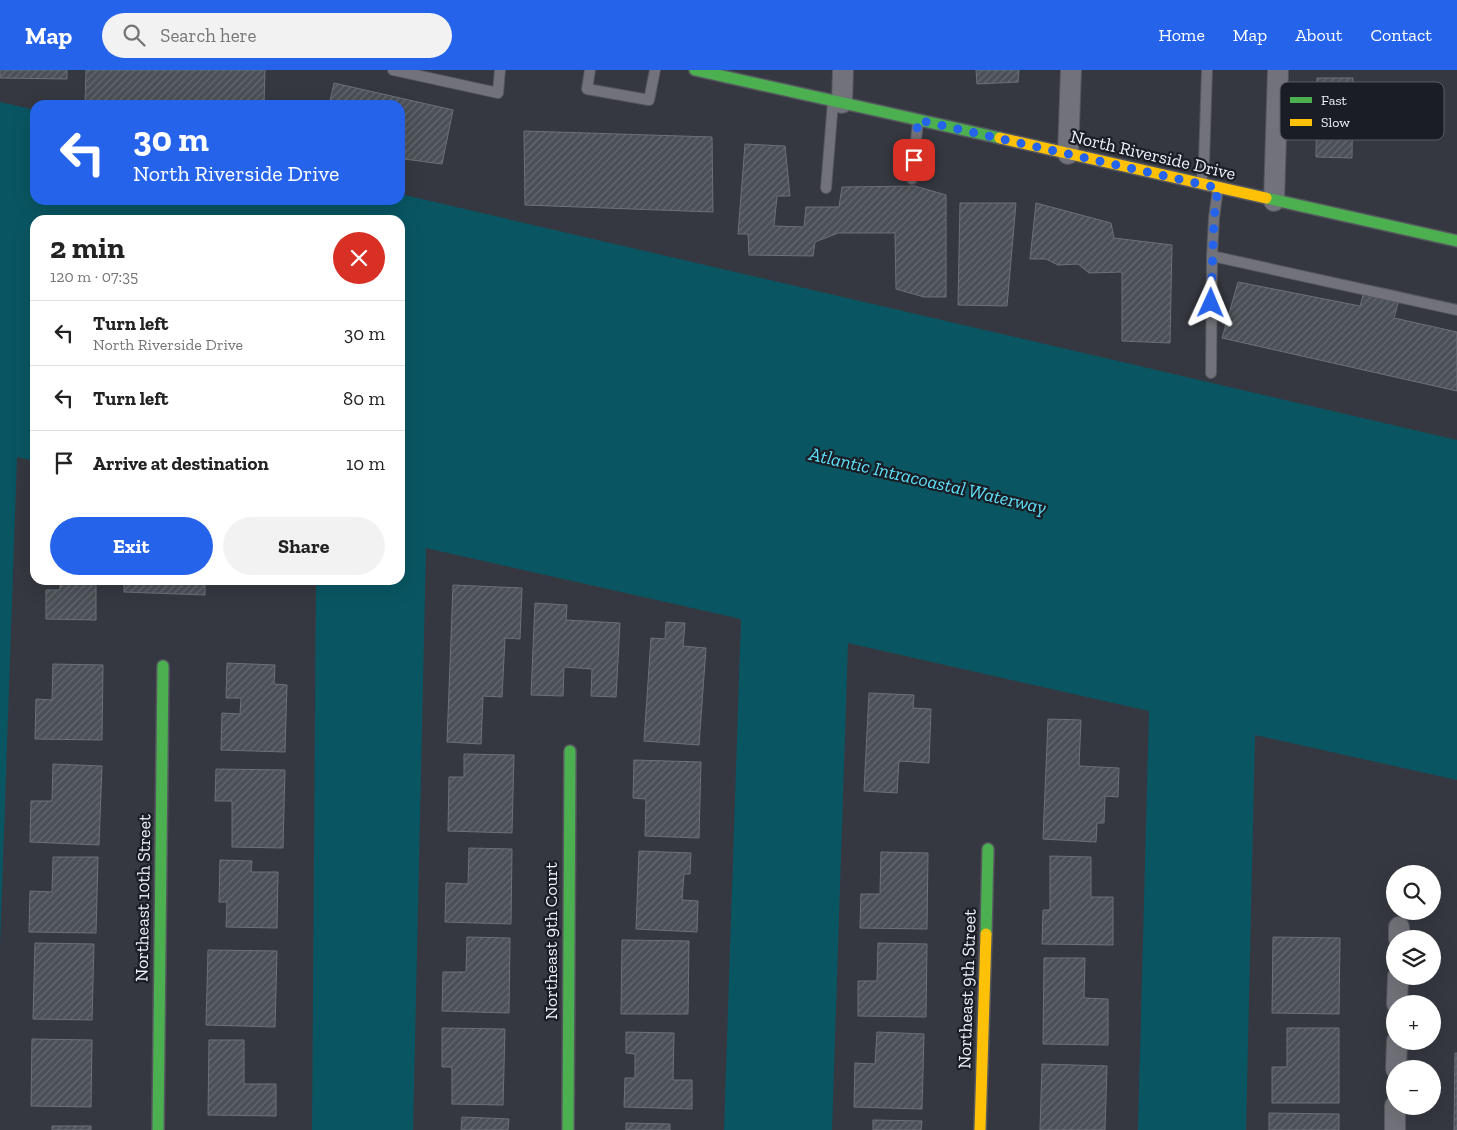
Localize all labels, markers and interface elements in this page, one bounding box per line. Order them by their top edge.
search box [102,13,452,58]
text: Map [25,21,72,50]
icon: search [120,21,148,49]
text: Search here [160,24,257,47]
text: Home [1158,24,1205,46]
text: Map [1233,24,1267,46]
text: About [1295,24,1342,46]
text: Contact [1370,24,1432,46]
legend [1280,82,1444,140]
text: Fast [1321,92,1348,109]
text: Slow [1321,114,1350,131]
text: 30 m [133,118,209,160]
icon: left [50,120,115,185]
street label: North Riverside Drive [1068,125,1238,185]
pin [893,139,935,181]
icon: arrive [900,146,928,174]
text: North Riverside Drive [133,160,339,187]
text: 2 min [50,230,125,266]
button: close [333,232,385,284]
text: 120 m · 07:35 [50,267,138,286]
position arrow [1184,276,1236,328]
text: Turn left [93,312,168,335]
icon: left [50,319,78,347]
text: 30 m [344,322,385,345]
text: North Riverside Drive [93,335,243,354]
icon: left [50,384,78,412]
text: Turn left [93,387,168,410]
text: 80 m [343,387,385,410]
water label: Atlantic Intracoastal Waterway [806,442,1049,519]
icon: arrive [50,449,78,477]
text: Arrive at destination [93,452,269,475]
text: 10 m [346,452,385,475]
button: Exit [50,517,213,575]
button: Share [223,517,385,575]
street label: Northeast 10th Street [131,814,155,982]
street label: Northeast 9th Court [540,862,562,1020]
map controls [1386,865,1441,1115]
button: search [1386,865,1441,920]
street label: Northeast 9th Street [953,908,981,1069]
button: layers [1386,930,1441,985]
button: + [1386,995,1441,1050]
button: − [1386,1060,1441,1115]

